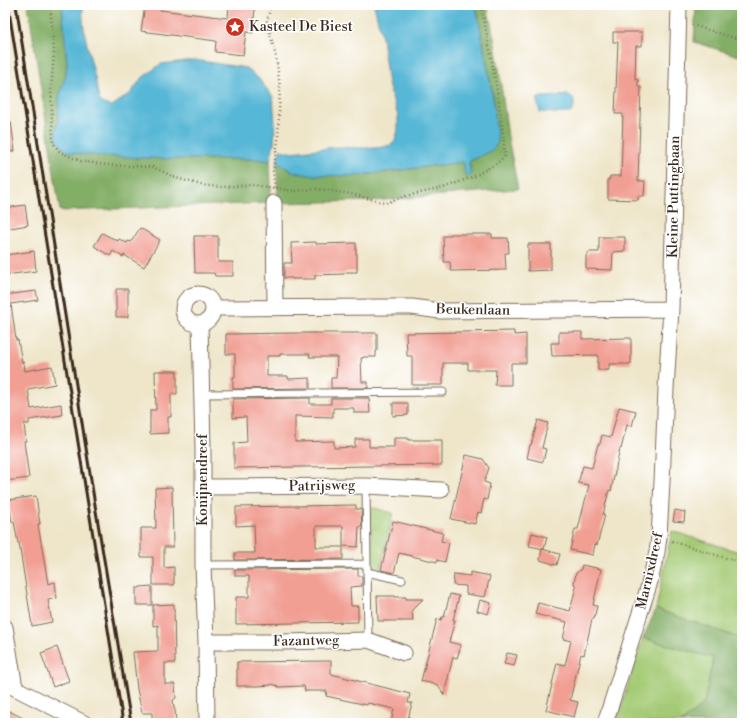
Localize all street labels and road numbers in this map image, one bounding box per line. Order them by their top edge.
street label: Kleine Puttingbaan [664,135,684,258]
street label: Beukenlaan [435,300,511,320]
street label: Konijnendreef [194,433,212,526]
street label: Patrijsweg [289,476,356,496]
street label: Marnixdreef [632,530,668,611]
street label: Fazantweg [273,631,340,651]

